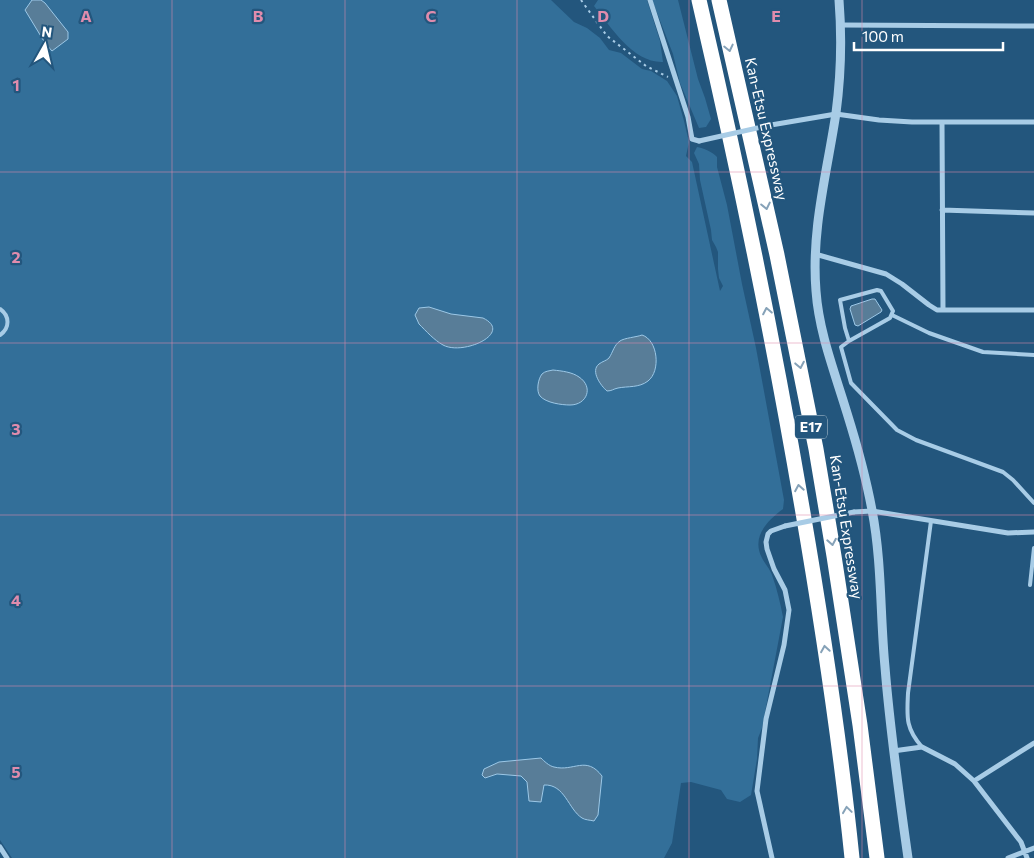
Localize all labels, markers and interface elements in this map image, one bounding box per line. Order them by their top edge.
text: A [80,6,92,25]
text: B [253,6,264,25]
text: C [426,6,437,25]
text: D [597,6,609,25]
text: E [771,6,781,25]
north arrow [20,20,70,70]
scale bar [854,20,1003,52]
text: N [40,22,53,41]
text: 100 m [862,27,904,45]
one-way arrow [723,43,734,52]
street label: Kan-Etsu Expressway [742,56,792,202]
text: 1 [12,75,20,94]
one-way arrow [760,202,771,210]
text: 2 [11,247,21,266]
one-way arrow [762,307,772,315]
one-way arrow [794,361,804,369]
road number: E17 [795,416,827,438]
text: 3 [11,419,21,438]
street label: Kan-Etsu Expressway [827,453,867,601]
one-way arrow [794,484,804,492]
one-way arrow [826,538,836,546]
text: 4 [11,590,21,609]
one-way arrow [820,644,831,652]
text: 5 [11,762,21,781]
one-way arrow [842,805,853,813]

